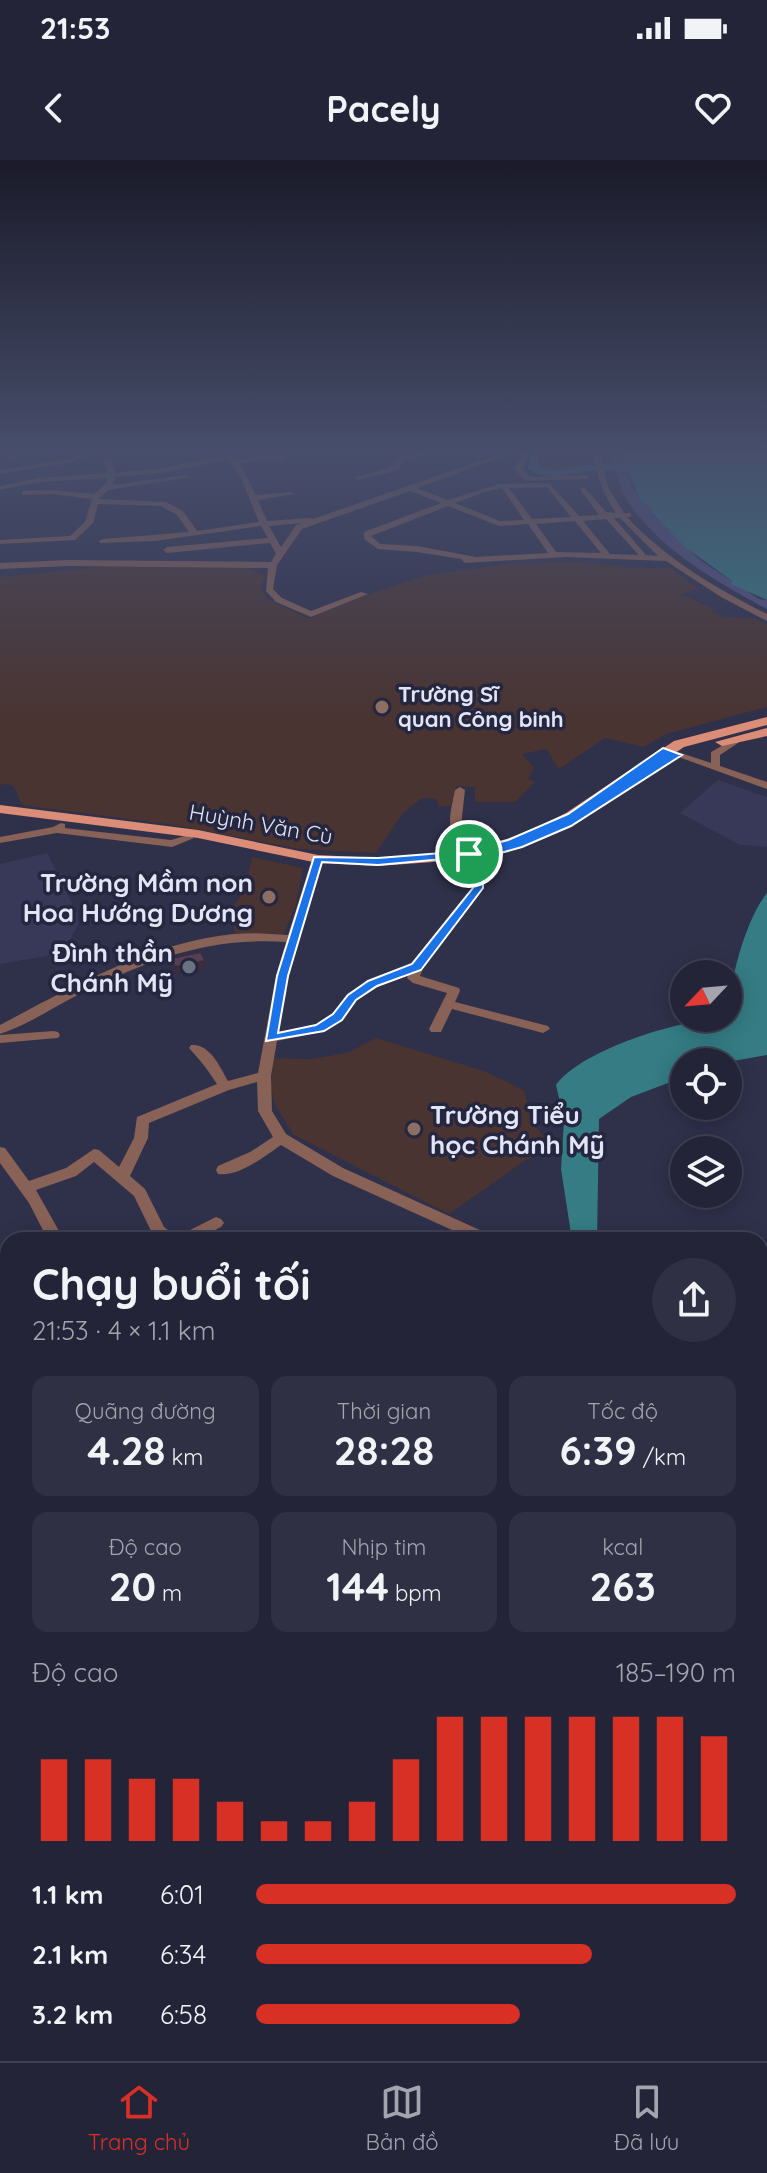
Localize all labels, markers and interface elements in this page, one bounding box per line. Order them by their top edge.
text: 21:53 [40,9,110,47]
icon: back [32,86,76,130]
text: Pacely [326,86,441,131]
icon: heart [691,86,735,130]
place label: Trường Sĩ quan Công binh [398,680,564,733]
marker: Trường Sĩ quan Công binh [373,698,391,716]
street label: Huỳnh Văn Cù [187,798,335,850]
pin [435,820,503,888]
icon: arrive [447,832,491,876]
place label: Trường Mầm non Hoa Hướng Dương [23,866,253,929]
marker: Trường Mầm non Hoa Hướng Dương [260,888,278,906]
place label: Đình thần Chánh Mỹ [51,936,173,999]
marker: Đình thần Chánh Mỹ [180,958,198,976]
north arrow [670,960,742,1032]
map controls [670,960,742,1208]
button: locate [670,1048,742,1120]
place label: Trường Tiểu học Chánh Mỹ [430,1098,605,1161]
marker: Trường Tiểu học Chánh Mỹ [405,1120,423,1138]
button: layers [670,1136,742,1208]
text: Chạy buổi tối [32,1256,311,1311]
button: share [652,1258,736,1342]
text: 21:53 · 4 × 1.1 km [32,1314,215,1347]
text: Quãng đường [75,1397,216,1425]
text: Thời gian [337,1397,431,1425]
text: Tốc độ [587,1397,658,1425]
text: 4.28 [87,1425,165,1475]
text: 28:28 [334,1425,434,1475]
text: 6:39 [559,1425,637,1475]
text: km [165,1443,203,1471]
text: /km [637,1443,686,1471]
text: Độ cao [109,1533,182,1561]
text: Nhịp tim [342,1533,426,1561]
text: kcal [602,1533,643,1561]
text: 20 [109,1561,156,1611]
text: 144 [326,1561,389,1611]
text: 263 [589,1561,656,1611]
text: m [156,1579,182,1607]
text: bpm [389,1579,442,1607]
text: Độ cao [32,1656,118,1689]
text: 185–190 m [616,1656,736,1689]
text: 1.1 km [32,1878,103,1911]
text: 6:01 [160,1878,204,1911]
text: 2.1 km [32,1938,108,1971]
text: 6:34 [160,1938,206,1971]
text: 3.2 km [32,1998,113,2031]
text: 6:58 [160,1998,207,2031]
tab: Trang chủ [88,2080,190,2156]
tab: Bản đồ [366,2080,439,2156]
tab: Đã lưu [614,2080,679,2156]

